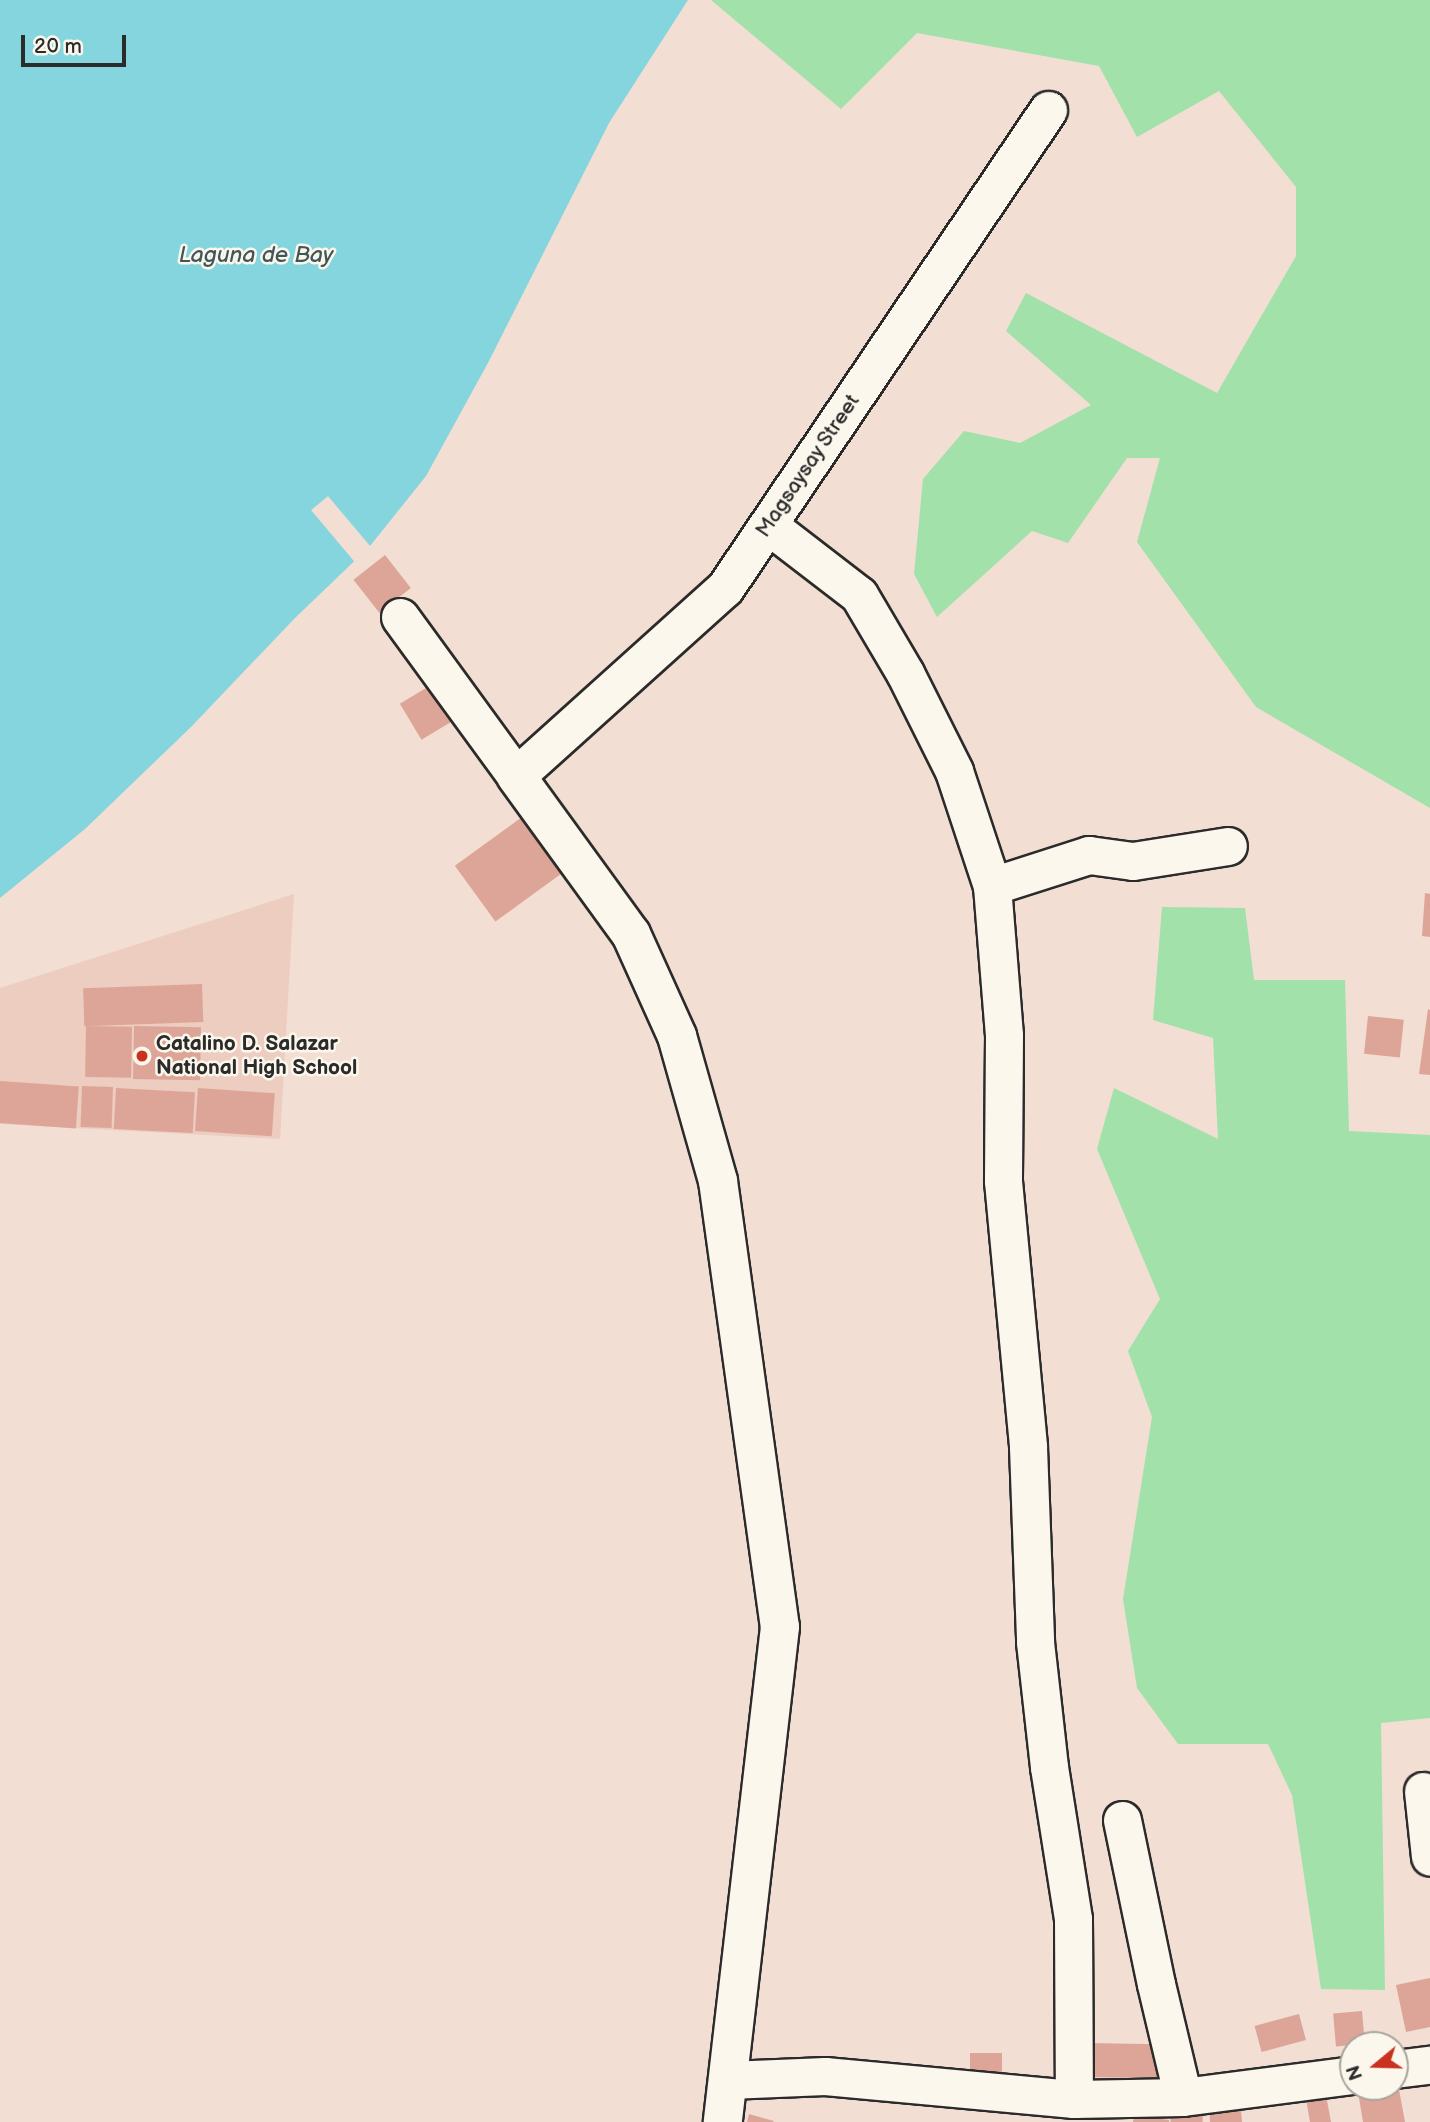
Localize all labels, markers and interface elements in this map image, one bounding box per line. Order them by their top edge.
scale bar [24,21,130,65]
text: 20 m [34,34,82,59]
water label: Laguna de Bay [179,241,333,269]
street label: Magsaysay Street [750,389,866,543]
place label: Catalino D. Salazar National High School [156,1031,357,1081]
marker: Catalino D. Salazar National High School [134,1048,150,1064]
north arrow [1339,2031,1409,2101]
text: N [1342,2062,1369,2083]

